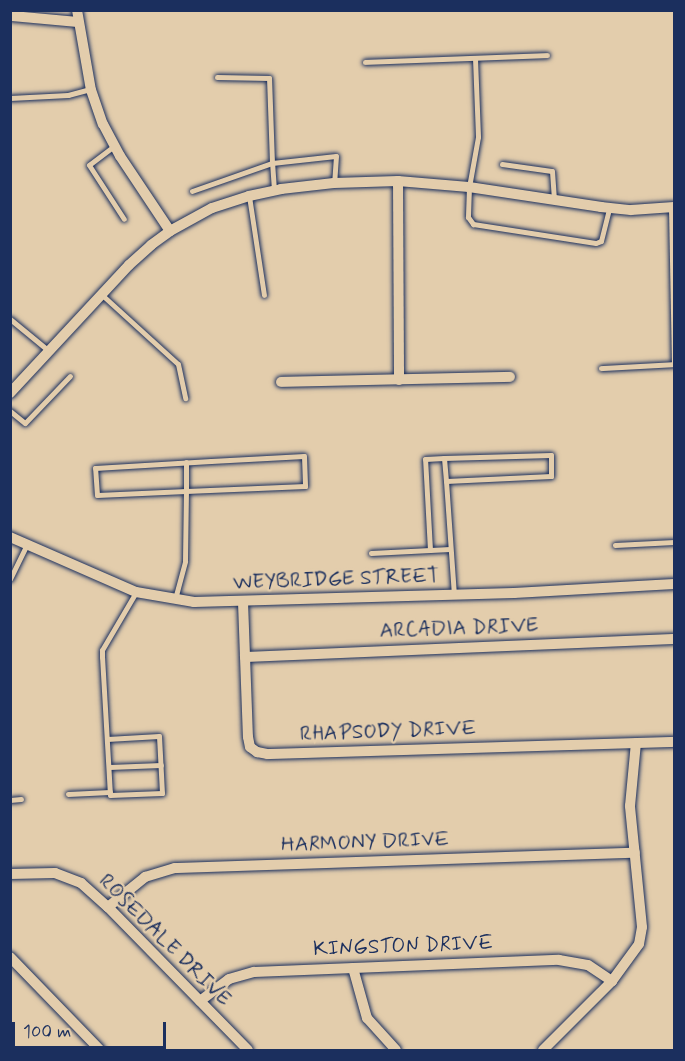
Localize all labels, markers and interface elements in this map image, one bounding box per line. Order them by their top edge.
street label: WEYBRIDGE STREET [232,563,440,595]
street label: ARCADIA DRIVE [378,613,540,643]
street label: RHAPSODY DRIVE [299,715,477,747]
street label: HARMONY DRIVE [280,826,450,858]
street label: ROSEDALE DRIVE [93,868,237,1012]
street label: KINGSTON DRIVE [313,930,493,962]
scale bar [15,1010,170,1048]
text: 100 m [23,1020,71,1044]

